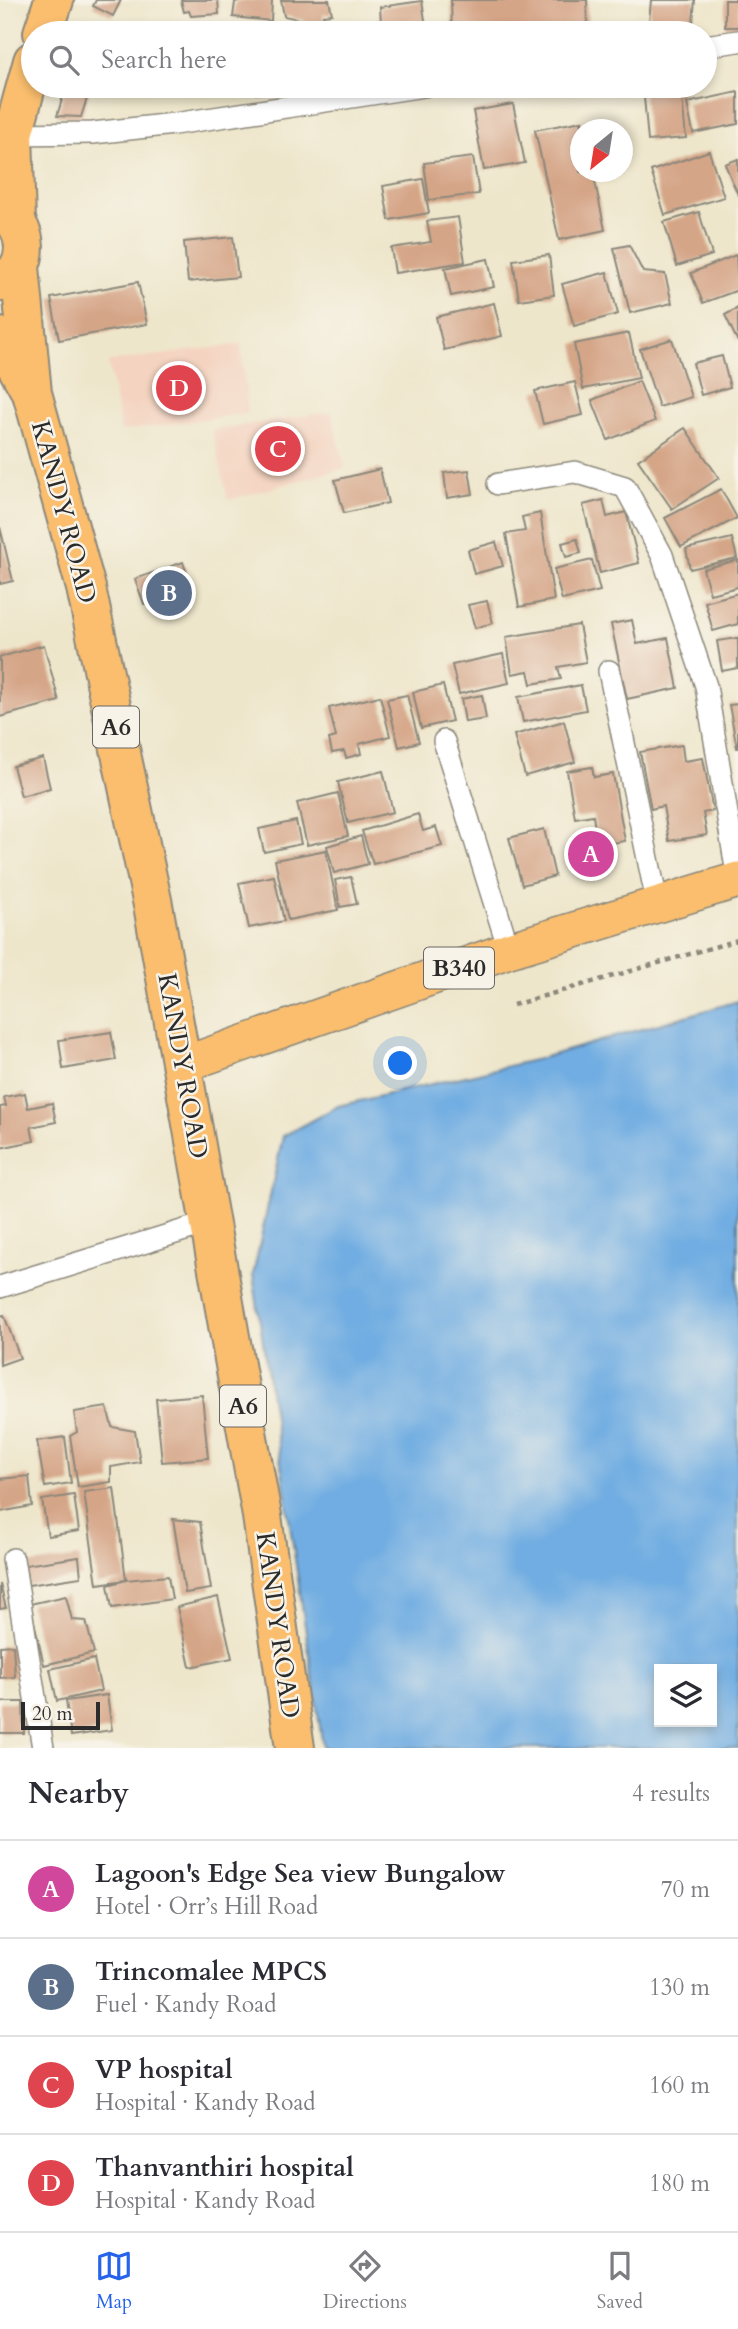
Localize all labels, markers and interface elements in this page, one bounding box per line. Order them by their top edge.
search box [21,21,717,98]
icon: search [45,41,83,79]
text: Search here [101,42,227,77]
north arrow [570,119,633,182]
pin: D [156,362,202,414]
street label: KANDY ROAD [23,417,105,607]
pin: C [255,423,301,475]
pin: B [146,567,192,619]
road number: A6 [93,706,139,748]
pin: A [568,828,614,880]
road number: B340 [424,948,494,988]
street label: KANDY ROAD [149,971,217,1161]
your location [383,1046,417,1080]
road number: A6 [220,1386,266,1426]
street label: KANDY ROAD [248,1530,308,1720]
map controls [654,1664,717,1727]
button: layers [654,1664,717,1727]
scale bar [21,1699,100,1731]
text: 20 m [32,1701,73,1727]
text: Nearby [28,1773,129,1814]
text: 4 results [632,1778,710,1809]
text: Lagoon's Edge Sea view Bungalow [95,1856,506,1891]
text: A [42,1874,60,1905]
text: 70 m [661,1874,710,1905]
text: Hotel · Orr’s Hill Road [95,1891,318,1922]
text: Trincomalee MPCS [95,1954,327,1989]
text: B [43,1972,59,2003]
text: 130 m [649,1972,710,2003]
text: Fuel · Kandy Road [95,1989,276,2020]
text: VP hospital [95,2052,233,2087]
text: C [42,2070,60,2101]
text: 160 m [649,2070,710,2101]
text: Hospital · Kandy Road [95,2087,316,2118]
text: Thanvanthiri hospital [95,2150,354,2185]
text: D [41,2168,61,2199]
text: 180 m [649,2168,710,2199]
text: Hospital · Kandy Road [95,2185,316,2216]
tab: Map [95,2247,133,2315]
tab: Directions [323,2247,407,2315]
tab: Saved [597,2247,643,2315]

